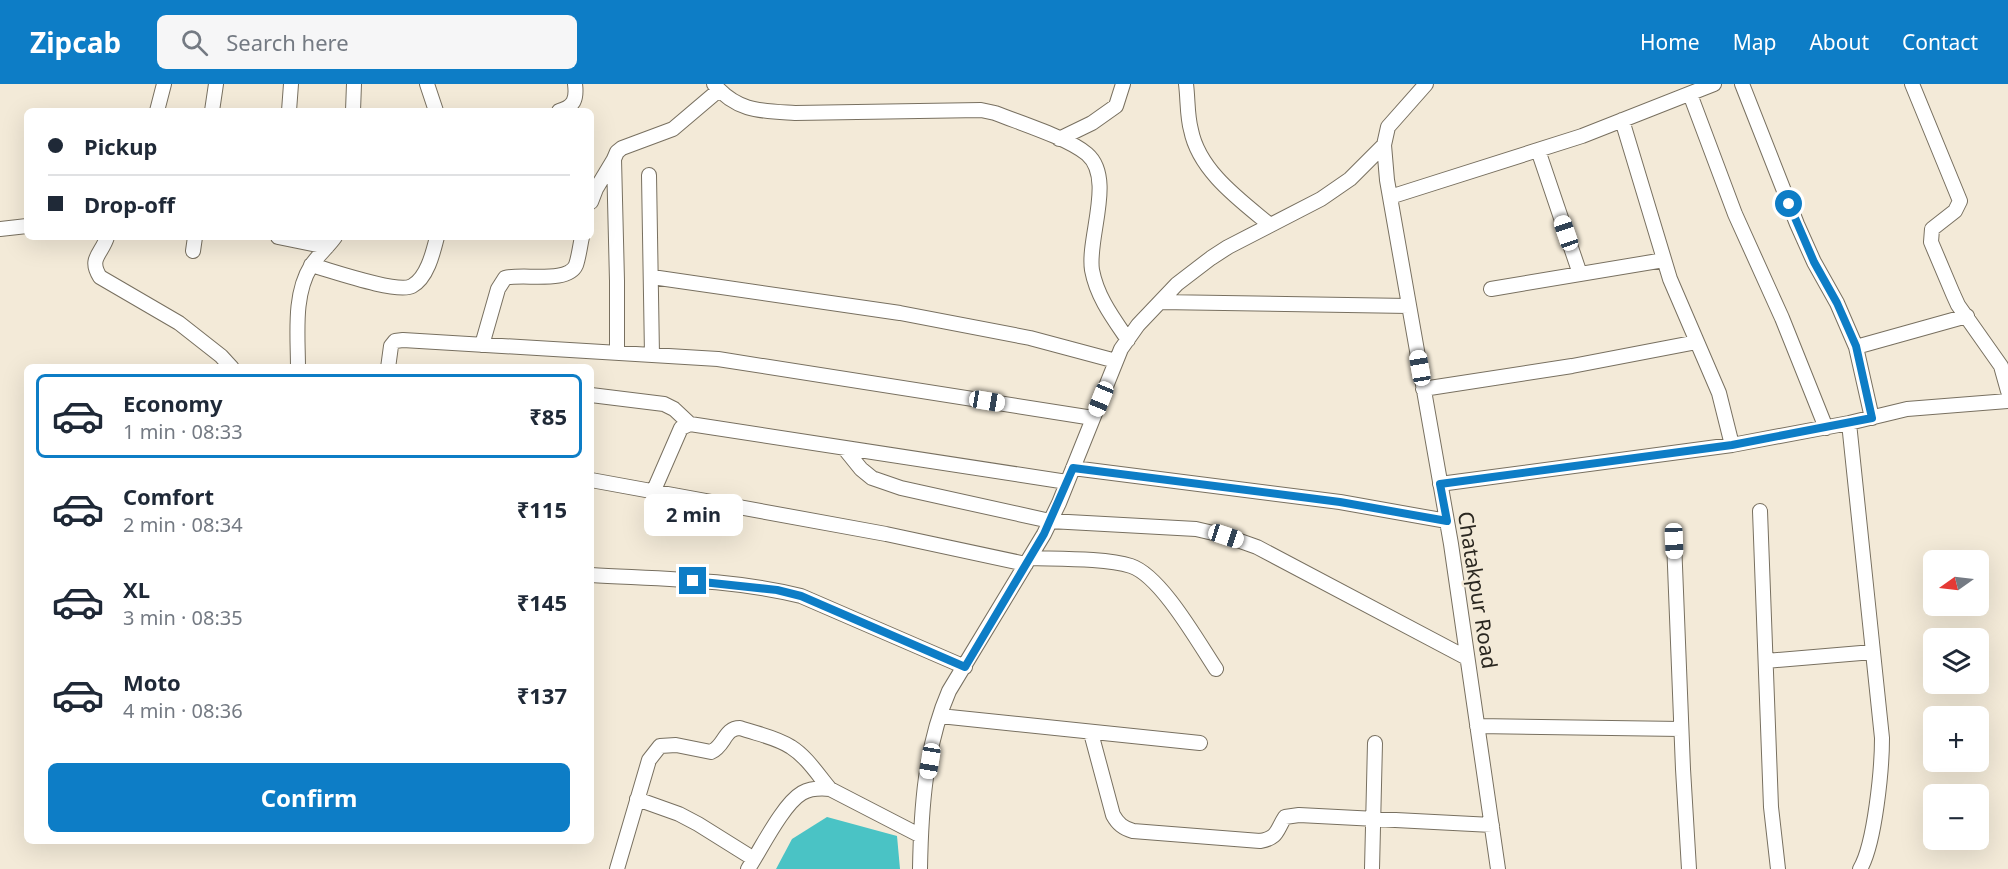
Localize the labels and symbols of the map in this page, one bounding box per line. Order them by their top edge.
route start [1775,190,1802,217]
car [1552,213,1580,253]
car [1408,349,1432,387]
car [1086,379,1116,419]
car [968,389,1006,413]
callout: 2 min [644,494,742,536]
street label: Chatakpur Road [1452,509,1504,671]
car [1206,522,1246,550]
car [1664,523,1684,559]
north arrow [1923,550,1989,616]
route end [679,567,706,594]
car [918,742,942,780]

